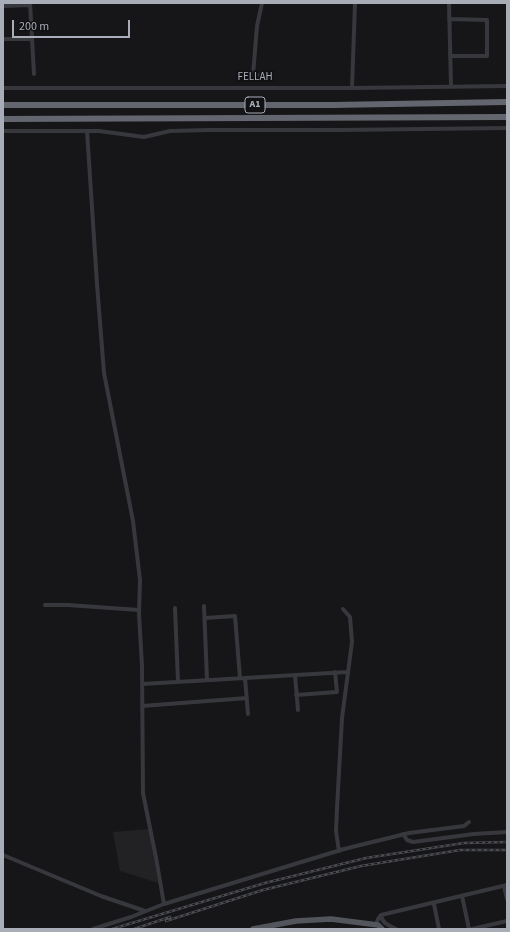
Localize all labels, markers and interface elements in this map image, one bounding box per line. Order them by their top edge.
scale bar [14,12,132,38]
text: 200 m [19,18,49,35]
street label: FELLAH [237,71,273,85]
road number: A1 [245,97,265,113]

